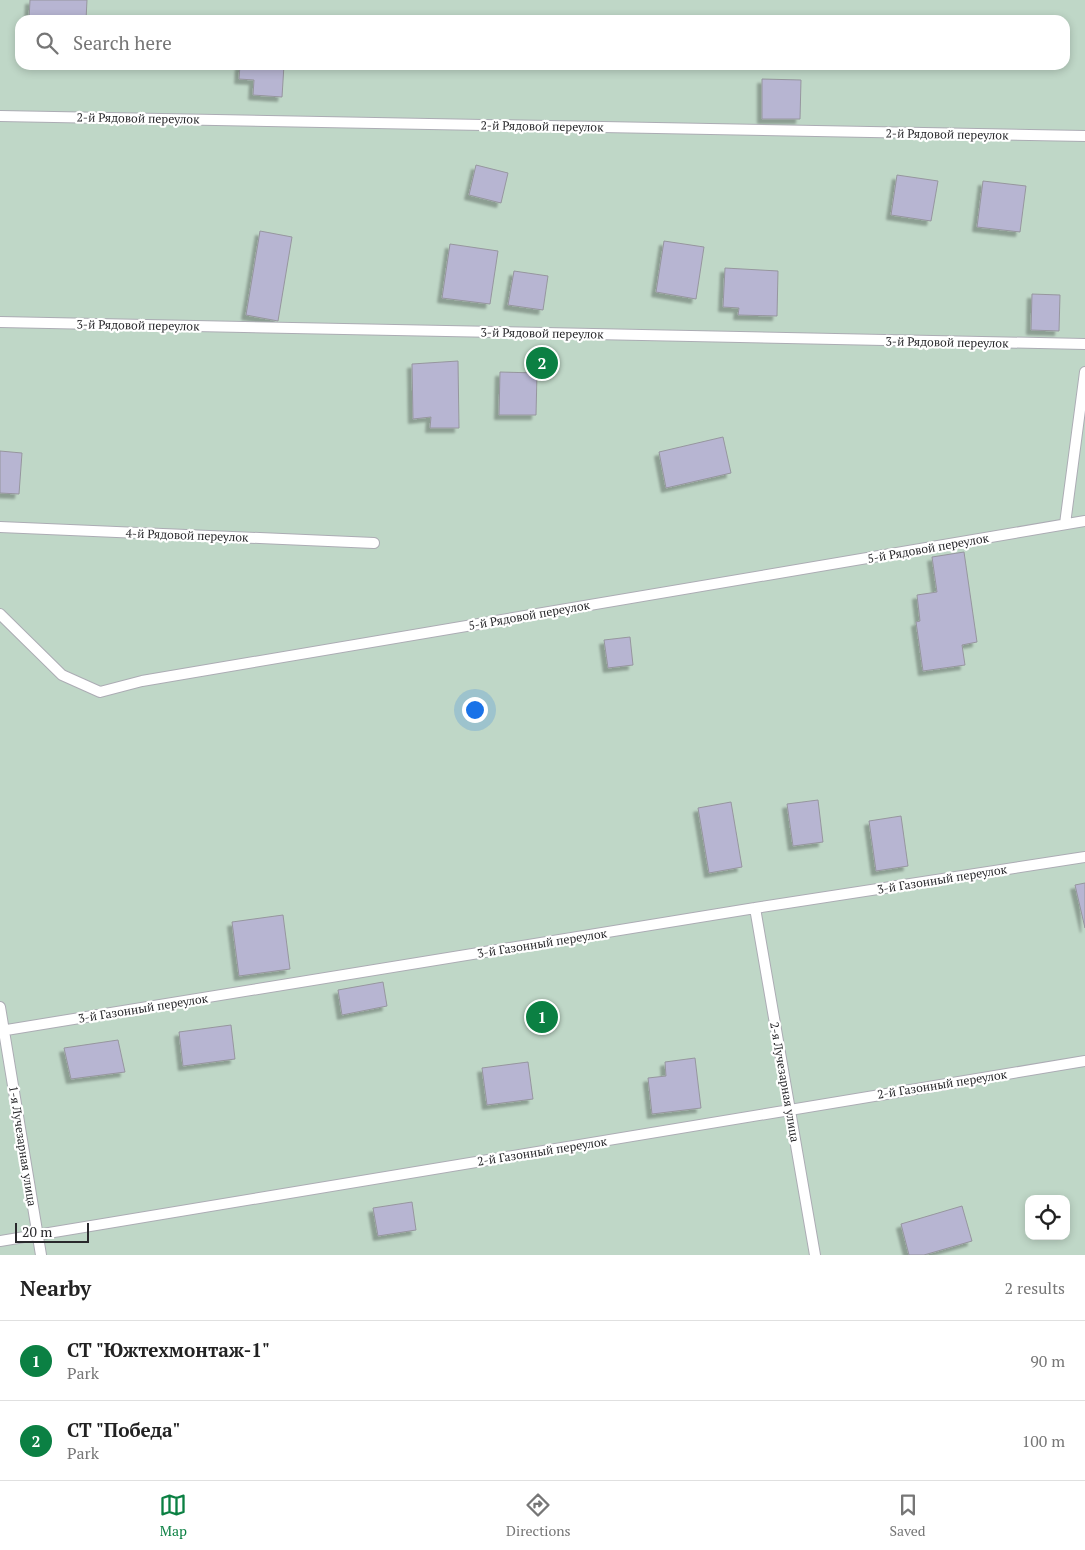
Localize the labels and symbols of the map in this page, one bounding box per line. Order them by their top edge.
street label: 2-й Рядовой переулок [76,109,200,127]
street label: 2-й Рядовой переулок [480,117,604,135]
street label: 2-й Рядовой переулок [885,125,1009,143]
street label: 3-й Рядовой переулок [76,316,200,334]
street label: 3-й Рядовой переулок [480,324,604,342]
street label: 3-й Рядовой переулок [885,333,1009,351]
pin: 2 [526,344,558,382]
street label: 4-й Рядовой переулок [125,525,249,545]
street label: 5-й Рядовой переулок [866,530,990,566]
street label: 5-й Рядовой переулок [467,597,591,633]
your location [462,697,488,723]
street label: 3-й Газонный переулок [876,861,1008,897]
street label: 3-й Газонный переулок [476,925,608,961]
street label: 3-й Газонный переулок [77,990,209,1026]
pin: 1 [526,998,558,1036]
street label: 2-я Лучезарная улица [767,1021,803,1143]
street label: 2-й Газонный переулок [876,1066,1008,1102]
street label: 1-я Лучезарная улица [6,1085,40,1207]
street label: 2-й Газонный переулок [476,1133,608,1169]
scale bar [15,1220,89,1243]

